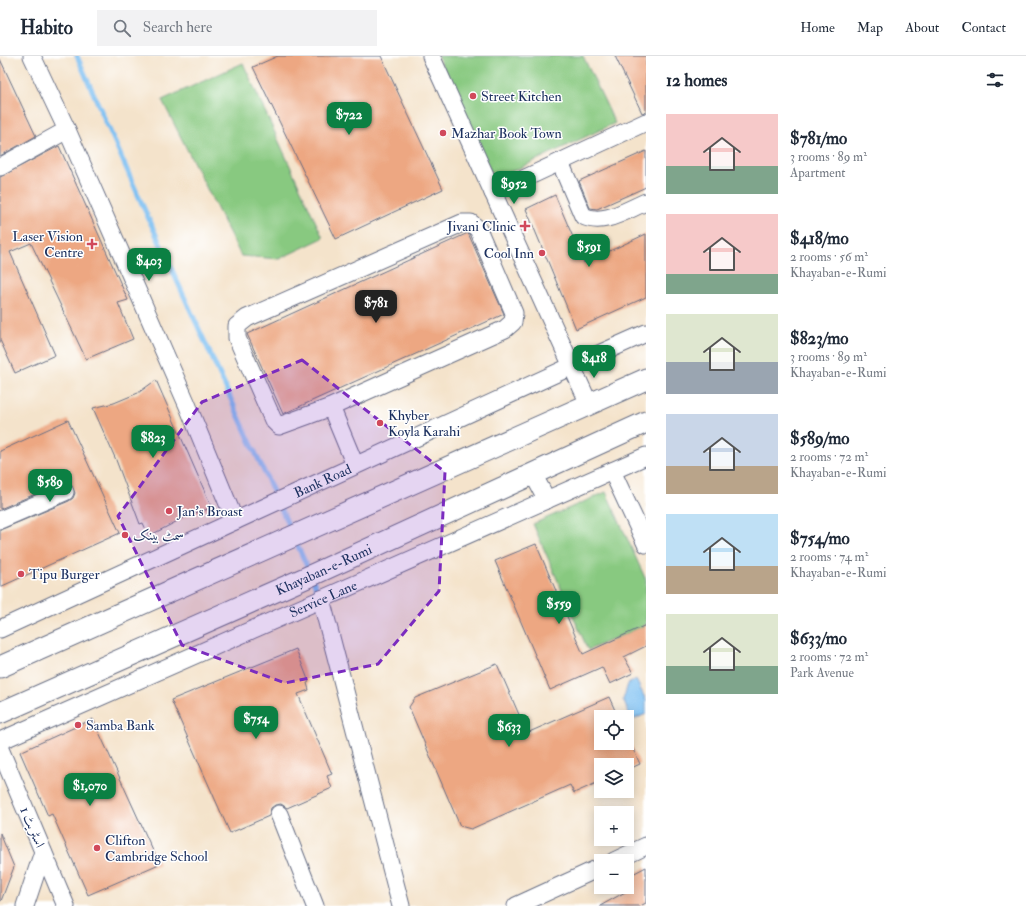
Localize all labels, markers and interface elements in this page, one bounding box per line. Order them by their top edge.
search box [97,10,377,46]
text: Habito [20,16,73,40]
icon: search [111,17,133,39]
text: Search here [143,18,212,37]
text: Home [800,19,835,36]
text: Map [857,19,883,36]
text: About [905,19,939,36]
text: Contact [961,19,1006,36]
icon: filters [984,69,1006,91]
text: 12 homes [666,70,727,91]
place label: Street Kitchen [481,88,562,105]
marker: Street Kitchen [468,91,478,101]
pin: $722 [325,102,373,136]
text: $722 [336,107,362,123]
place label: Mazhar Book Town [451,125,562,142]
marker: Mazhar Book Town [438,128,448,138]
text: $781/mo [790,128,847,149]
icon: home [698,130,746,178]
text: 3 rooms · 89 m² [790,149,867,165]
text: Apartment [790,165,846,181]
pin: $952 [490,171,538,205]
text: $952 [501,176,527,192]
place label: Jivani Clinic [446,218,516,235]
marker: Jivani Clinic [519,220,531,232]
place label: Laser Vision Centre [12,228,83,261]
text: $418/mo [790,228,849,249]
icon: home [698,230,746,278]
pin: $591 [565,234,613,268]
marker: Laser Vision Centre [86,238,98,250]
text: $591 [577,239,601,255]
place label: Cool Inn [484,245,534,262]
pin: $403 [125,248,173,282]
marker: Cool Inn [537,248,547,258]
text: 2 rooms · 56 m² [790,249,868,265]
text: $403 [136,253,162,269]
text: Khayaban-e-Rumi [790,265,886,281]
pin: $781 [352,290,400,324]
text: $781 [364,295,388,311]
text: $823/mo [790,328,848,349]
icon: home [698,330,746,378]
pin: $418 [570,345,618,379]
text: 3 rooms · 89 m² [790,349,867,365]
text: $418 [581,350,607,366]
text: Khayaban-e-Rumi [790,365,886,381]
place label: Khyber Koyla Karahi [388,407,460,441]
marker: Khyber Koyla Karahi [375,418,385,428]
pin: $823 [129,425,177,459]
text: $589/mo [790,428,850,449]
text: $823 [140,430,166,446]
icon: home [698,430,746,478]
text: 2 rooms · 72 m² [790,449,868,465]
street label: Bank Road [291,461,354,502]
text: Khayaban-e-Rumi [790,465,886,481]
pin: $589 [26,469,74,503]
text: $589 [37,474,63,490]
place label: Jan's Broast [176,503,243,520]
marker: Jan's Broast [164,506,174,516]
place label: سمٹ بینک [133,527,184,544]
text: $754/mo [790,528,850,549]
marker: سمٹ بینک [120,530,130,540]
icon: home [698,530,746,578]
street label: Khayaban-e-Rumi [273,541,375,599]
text: 2 rooms · 74 m² [790,549,868,565]
text: Khayaban-e-Rumi [790,565,886,581]
place label: Tipu Burger [29,566,100,584]
marker: Tipu Burger [16,569,26,579]
street label: Service Lane [287,577,360,621]
pin: $559 [535,591,583,625]
text: $559 [546,596,572,612]
text: $633/mo [790,628,847,649]
icon: home [698,630,746,678]
text: 2 rooms · 72 m² [790,649,868,665]
text: Park Avenue [790,665,854,681]
pin: $754 [232,706,280,740]
map controls [594,710,634,894]
button: locate [594,710,634,750]
text: $754 [243,711,269,727]
pin: $633 [485,714,533,748]
place label: Samba Bank [86,717,155,734]
text: $633 [497,719,521,735]
marker: Samba Bank [73,720,83,730]
button: layers [594,758,634,798]
pin: $1,070 [57,773,123,807]
text: $1,070 [73,778,107,794]
street label: اسٹریٹ 1 [16,804,49,850]
button: + [594,806,634,846]
place label: Clifton Cambridge School [105,832,208,865]
marker: Clifton Cambridge School [92,843,102,853]
button: − [594,854,634,894]

